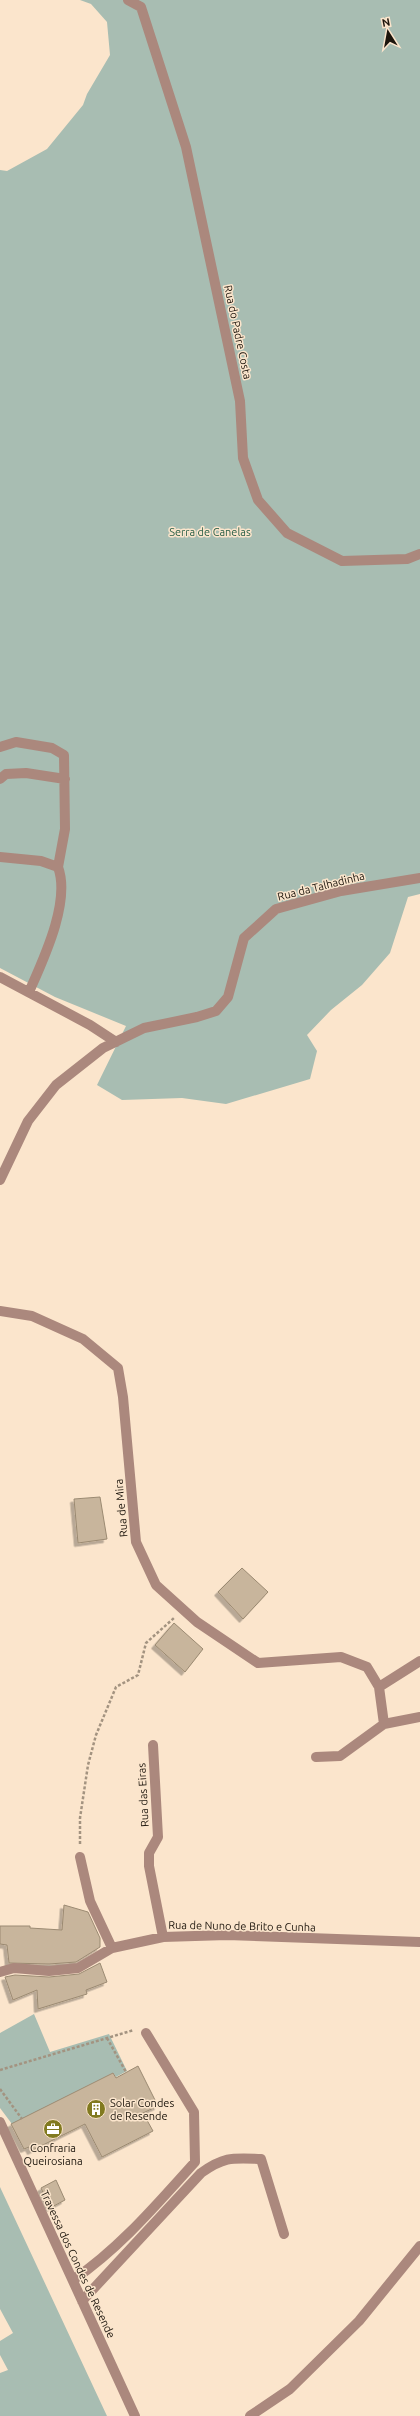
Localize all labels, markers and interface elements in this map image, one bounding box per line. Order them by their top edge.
north arrow [368,12,408,52]
text: N [381,16,391,29]
street label: Rua do Padre Costa [222,284,254,380]
park label: Serra de Canelas [169,526,251,538]
street label: Rua da Talhadinha [276,869,366,903]
street label: Rua de Mira [112,1478,130,1538]
street label: Rua das Eiras [135,1762,151,1827]
street label: Rua de Nuno de Brito e Cunha [168,1919,316,1933]
place label: Solar Condes de Resende [110,2097,174,2122]
building icon: Solar Condes de Resende [85,2098,107,2120]
office icon: Confraria Queirosiana [42,2118,64,2140]
place label: Confraria Queirosiana [23,2142,83,2167]
street label: Travessa dos Condes de Resende [38,2188,118,2340]

